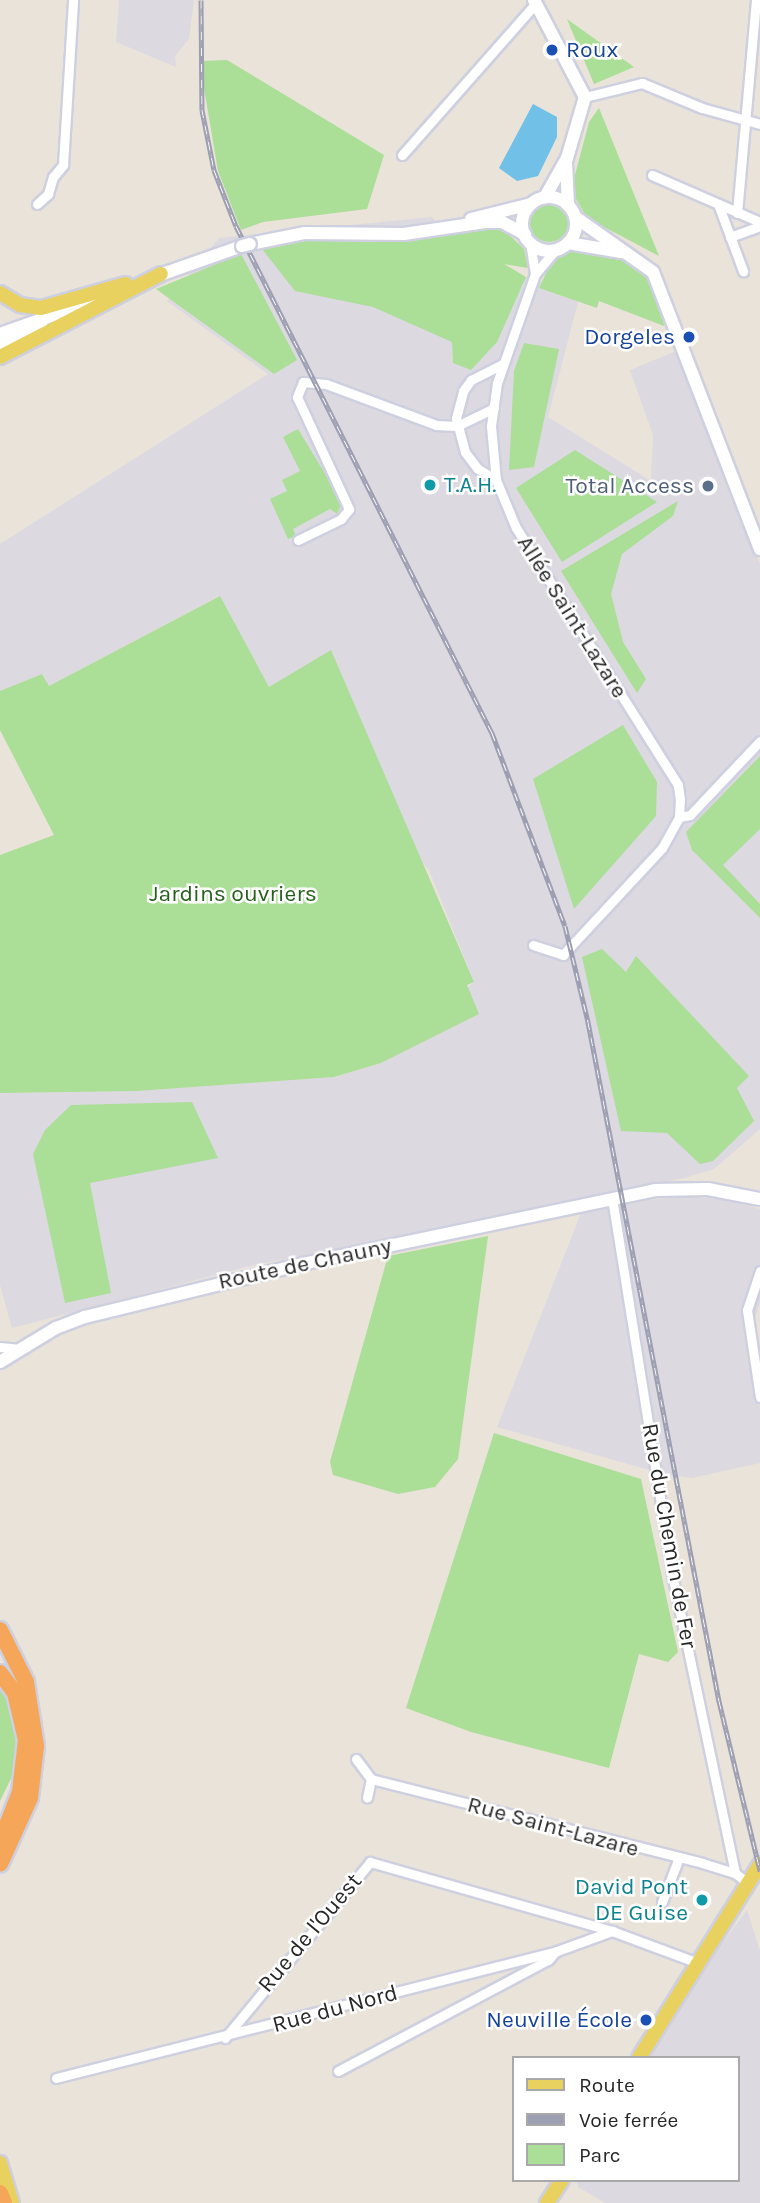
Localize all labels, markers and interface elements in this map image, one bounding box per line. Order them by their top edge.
place label: Roux [566,36,618,64]
marker: Roux [544,42,560,58]
place label: Dorgeles [584,323,675,351]
marker: Dorgeles [681,329,697,345]
place label: T.A.H. [444,471,496,499]
place label: Total Access [566,472,694,500]
marker: T.A.H. [422,477,438,493]
marker: Total Access [700,478,716,494]
street label: Allée Saint-Lazare [511,531,633,703]
park label: Jardins ouvriers [149,880,317,908]
street label: Route de Chauny [216,1232,394,1296]
street label: Rue du Chemin de Fer [636,1421,702,1651]
street label: Rue Saint-Lazare [464,1791,642,1863]
street label: Rue de l'Ouest [252,1868,368,1998]
place label: David Pont DE Guise [575,1873,688,1927]
marker: David Pont DE Guise [694,1892,710,1908]
street label: Rue du Nord [269,1979,401,2039]
place label: Neuville École [486,2006,632,2034]
marker: Neuville École [638,2012,654,2028]
legend [512,2056,739,2182]
text: Route [579,2073,635,2097]
text: Voie ferrée [579,2108,678,2132]
text: Parc [579,2143,621,2167]

